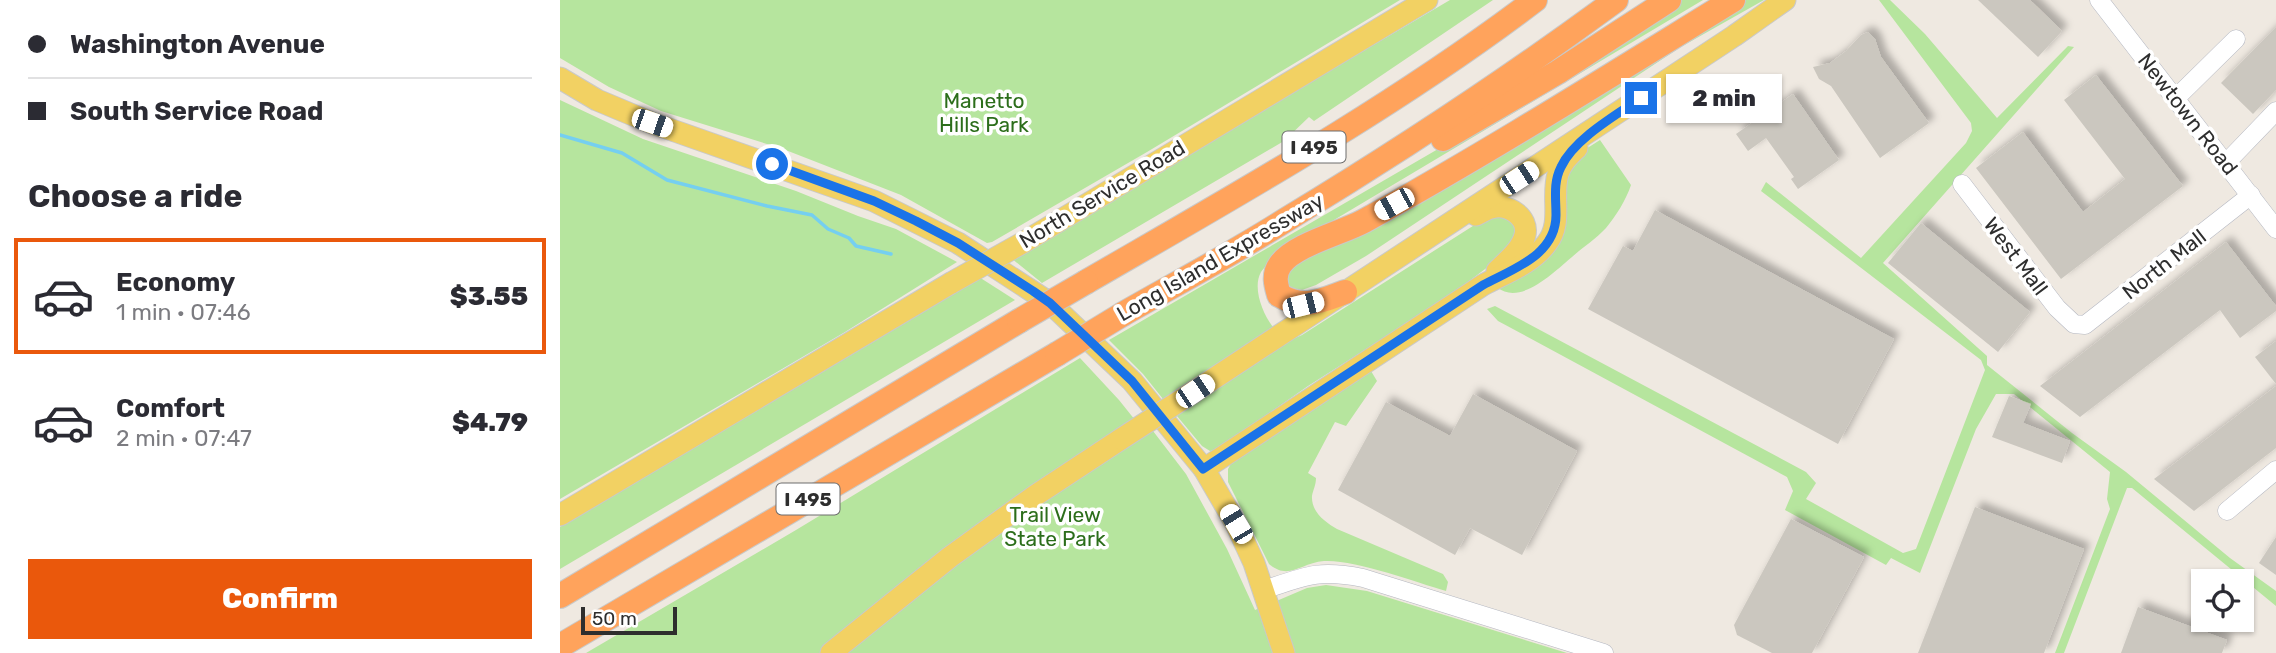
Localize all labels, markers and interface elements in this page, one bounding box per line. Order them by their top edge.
text: Washington Avenue [70,29,325,60]
street label: Newtown Road [2133,48,2243,180]
callout: 2 min [1666,74,1781,122]
route end [1625,82,1657,114]
text: 2 min [1692,84,1756,112]
park label: Manetto Hills Park [939,88,1029,137]
text: South Service Road [70,96,324,127]
car [629,106,676,140]
road number: I 495 [1282,132,1346,162]
street label: North Service Road [1015,135,1189,253]
route start [756,148,788,180]
car [1496,158,1543,198]
text: Choose a ride [28,177,242,215]
car [1371,185,1418,223]
street label: Long Island Expressway [1112,187,1328,326]
street label: West Mall [1979,212,2053,300]
street label: North Mall [2117,224,2211,304]
icon: car [32,265,95,328]
text: Economy [116,267,235,298]
text: $3.55 [450,281,528,312]
car [1281,290,1326,320]
text: 1 min · 07:46 [116,298,251,326]
car [1172,371,1219,411]
icon: car [32,391,95,454]
text: Comfort [116,393,225,424]
text: $4.79 [452,407,528,438]
text: 2 min · 07:47 [116,424,252,452]
road number: I 495 [776,484,840,514]
car [1217,501,1256,547]
park label: Trail View State Park [1004,502,1106,551]
button: Confirm [28,559,532,639]
map controls [2191,569,2254,632]
button: locate [2191,569,2254,632]
scale bar [581,604,677,636]
text: 50 m [592,607,637,630]

